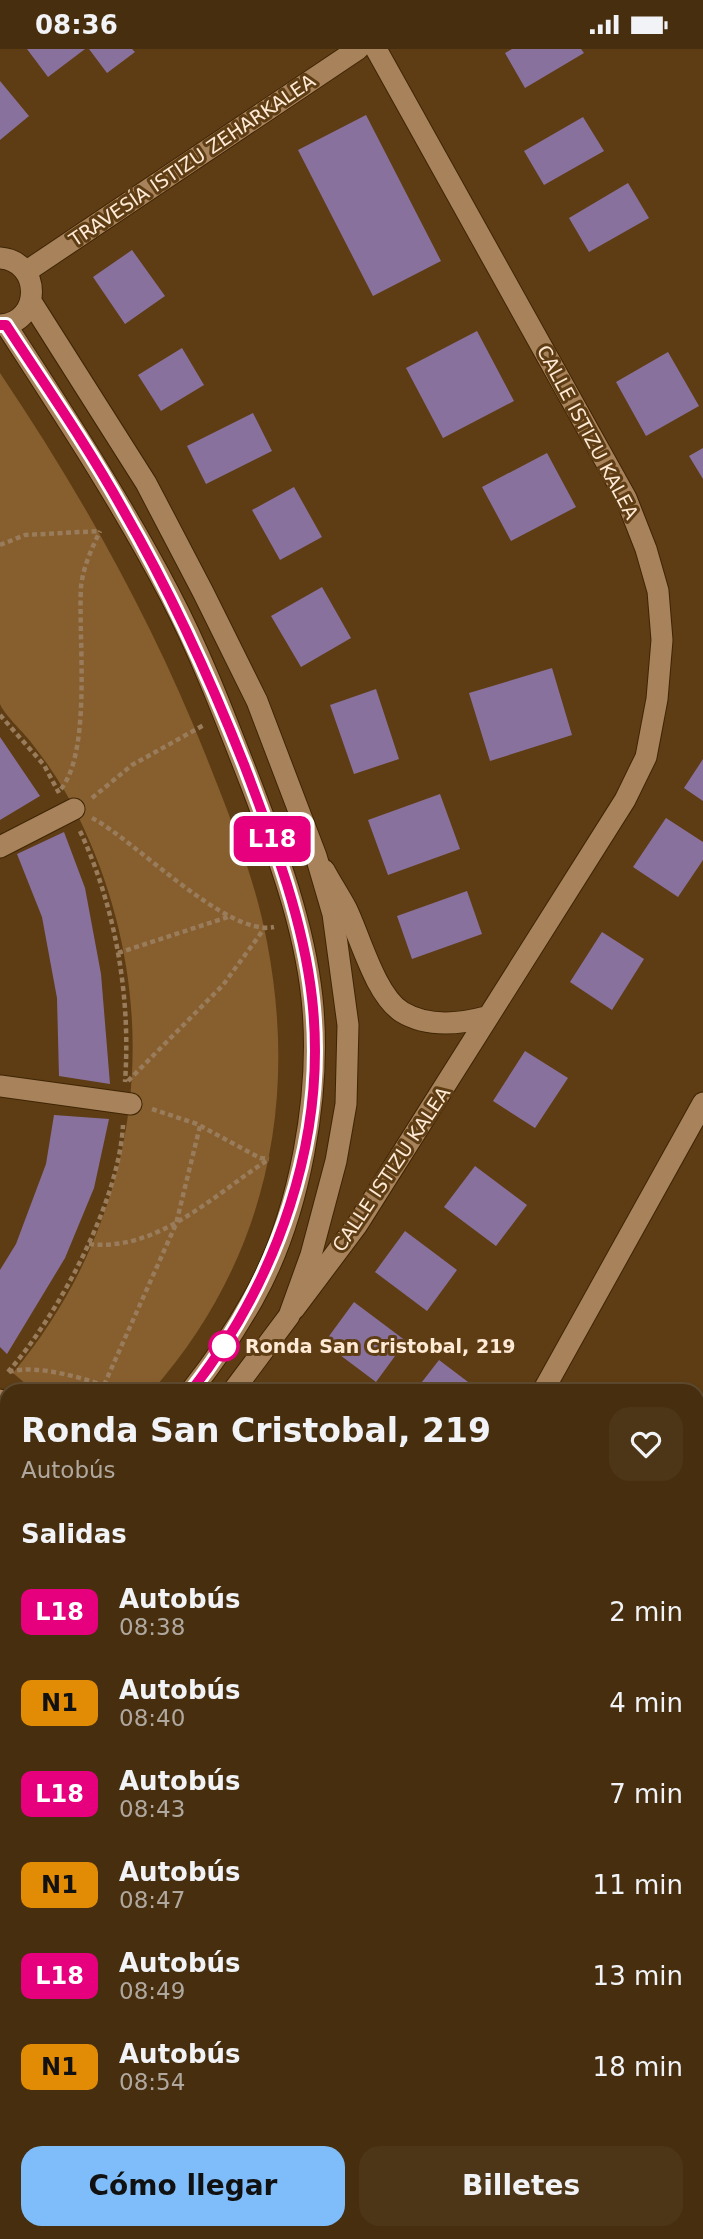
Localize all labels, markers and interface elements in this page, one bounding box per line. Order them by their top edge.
text: 08:36 [35,10,118,40]
street label: TRAVESÍA ISTIZU ZEHARKALEA [64,69,319,251]
street label: CALLE ISTIZU KALEA [533,341,643,523]
line badge: L18 [232,816,312,862]
text: L18 [248,825,296,853]
street label: CALLE ISTIZU KALEA [328,1082,454,1256]
marker: Ronda San Cristobal, 219 [209,1331,239,1361]
place label: Ronda San Cristobal, 219 [245,1335,516,1357]
button: heart [609,1407,683,1481]
text: Ronda San Cristobal, 219 [21,1411,491,1450]
text: Autobús [21,1457,116,1483]
text: Salidas [21,1519,127,1549]
text: Autobús [119,1584,241,1614]
text: 2 min [609,1597,683,1627]
text: L18 [35,1598,84,1626]
text: 08:38 [119,1614,185,1640]
text: Autobús [119,1675,241,1705]
text: 4 min [609,1688,683,1718]
text: N1 [41,1689,78,1717]
text: 08:40 [119,1705,185,1731]
text: Autobús [119,1766,241,1796]
text: 7 min [609,1779,683,1809]
text: L18 [35,1780,84,1808]
text: 08:43 [119,1796,185,1822]
text: Autobús [119,1857,241,1887]
text: 11 min [593,1870,683,1900]
text: N1 [41,1871,78,1899]
text: 08:47 [119,1887,185,1913]
text: Autobús [119,1948,241,1978]
text: 13 min [593,1961,683,1991]
text: L18 [35,1962,84,1990]
text: 08:49 [119,1978,185,2004]
text: Autobús [119,2039,241,2069]
text: 18 min [593,2052,683,2082]
text: N1 [41,2053,78,2081]
text: 08:54 [119,2069,185,2095]
button: Cómo llegar [21,2146,345,2226]
button: Billetes [359,2146,683,2226]

